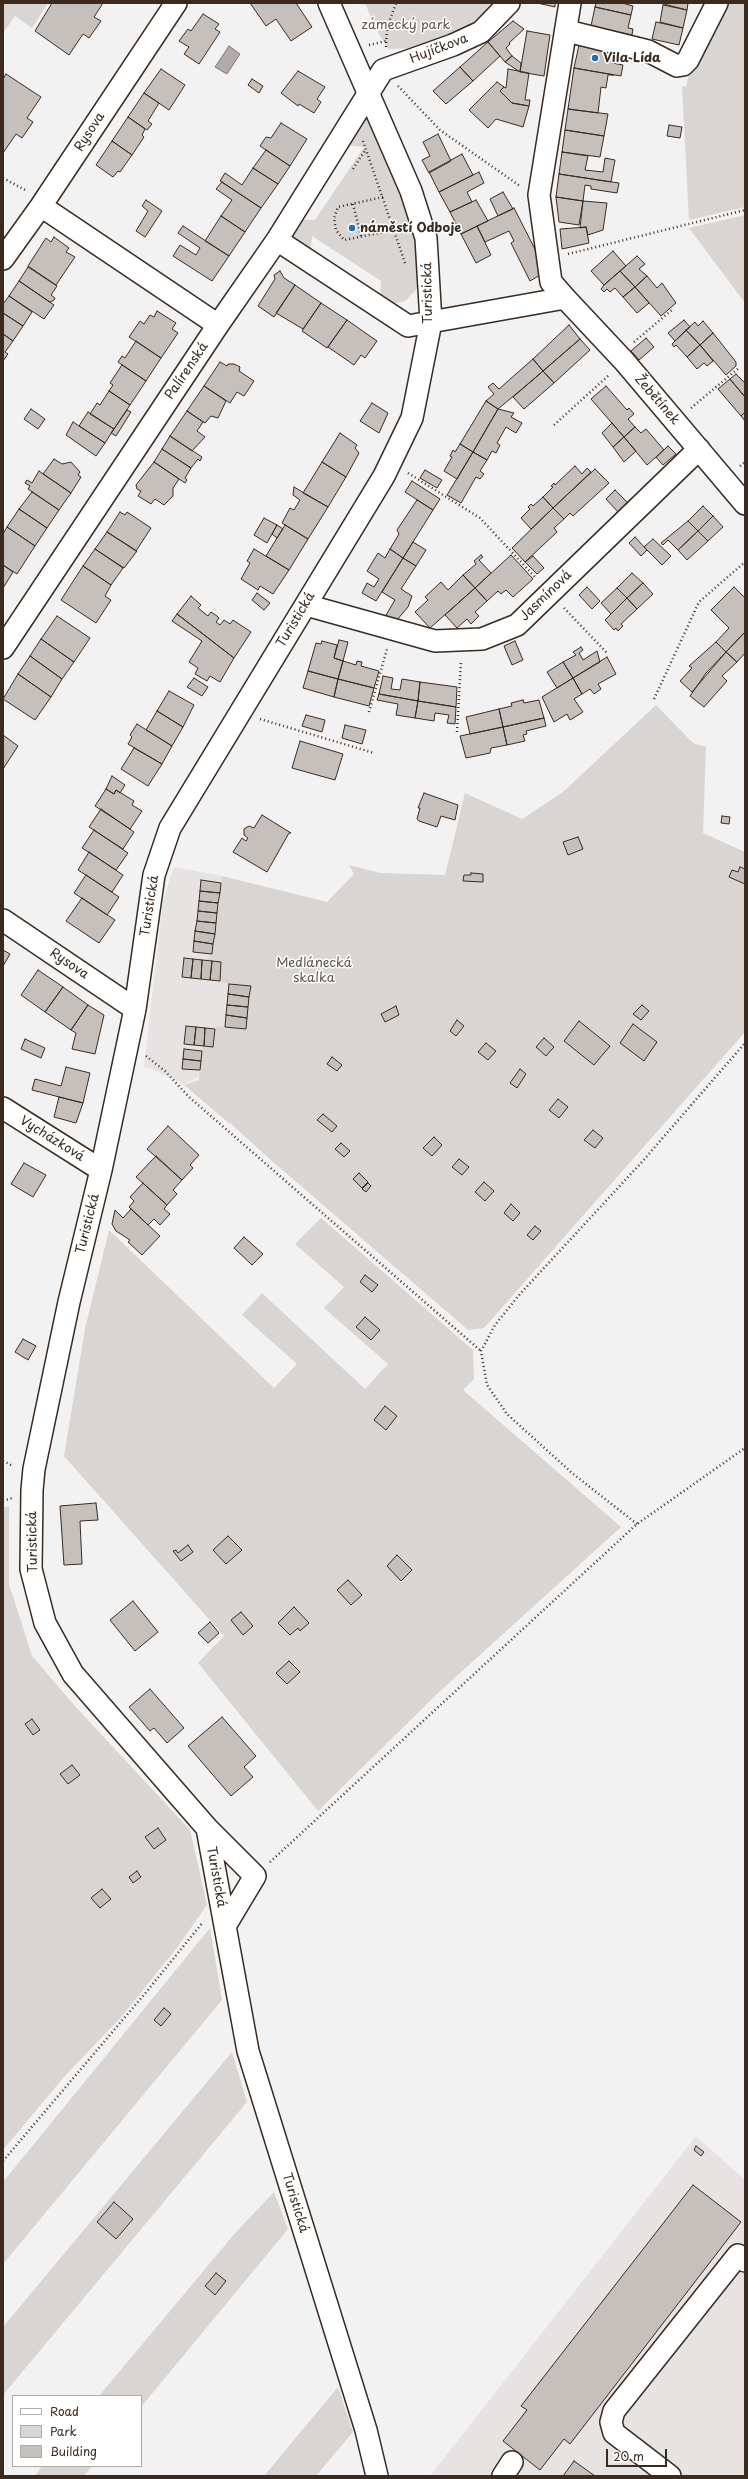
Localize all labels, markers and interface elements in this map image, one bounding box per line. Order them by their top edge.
park label: zámecký park [362,17,450,33]
street label: Hujíčkova [408,31,470,67]
place label: Vila Lída [603,50,661,66]
marker: Vila Lída [590,53,600,63]
street label: Rysova [72,110,108,154]
place label: náměstí Odboje [360,220,461,236]
marker: náměstí Odboje [347,223,357,233]
street label: Turistická [420,262,436,324]
street label: Palírenská [162,339,212,403]
street label: Žebětínek [631,372,683,428]
street label: Jasmínová [517,567,575,625]
street label: Turistická [273,590,319,650]
street label: Turistická [137,874,163,938]
street label: Rysova [47,945,91,983]
park label: Medlánecká skalka [276,955,352,986]
street label: Vycházková [17,1113,87,1165]
street label: Turistická [73,1192,103,1256]
street label: Turistická [25,1511,41,1573]
street label: Turistická [203,1845,229,1909]
street label: Turistická [279,2171,311,2235]
legend [12,2395,142,2467]
text: Road [50,2402,79,2420]
text: Park [50,2422,77,2440]
scale bar [608,2441,669,2467]
text: Building [50,2442,97,2460]
text: 20 m [613,2447,644,2465]

